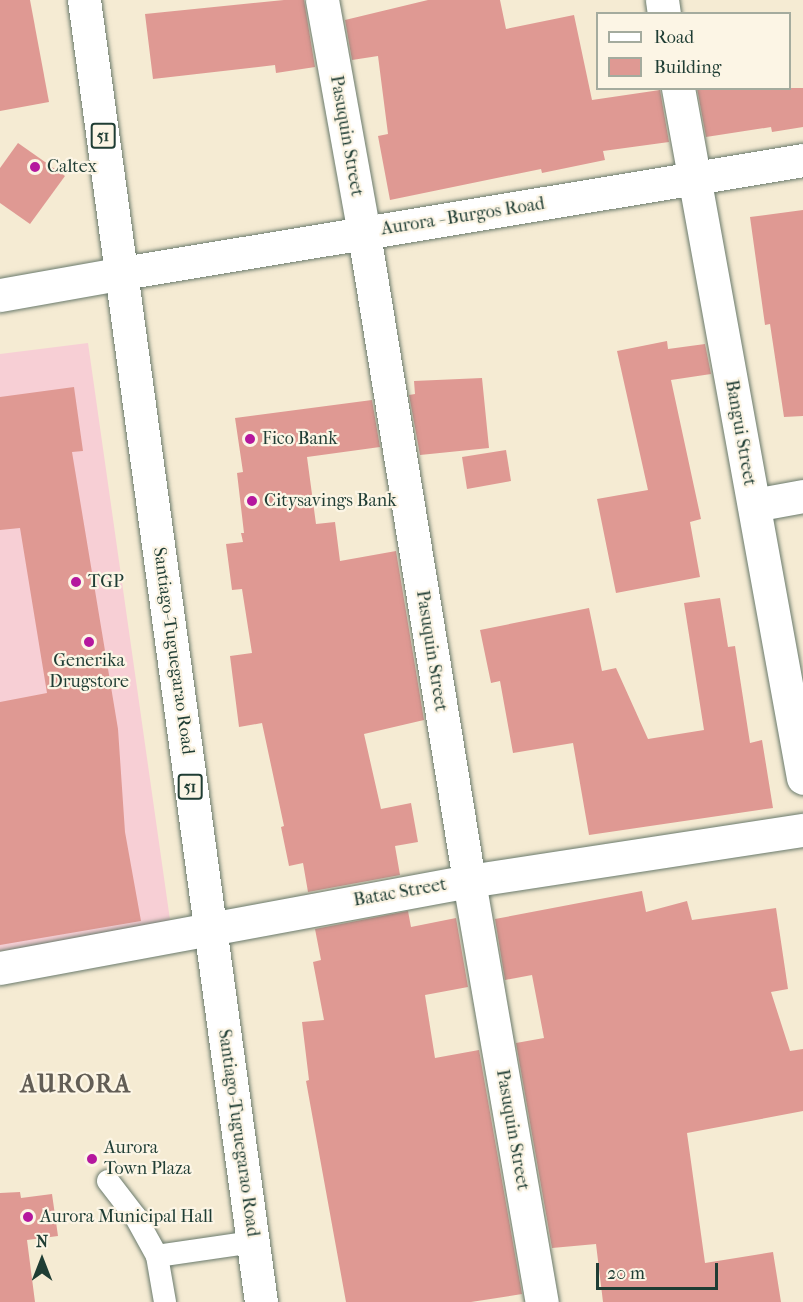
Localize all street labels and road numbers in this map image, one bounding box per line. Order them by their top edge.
street label: Pasuquin Street [325,74,367,198]
road number: 51 [90,123,116,149]
street label: Aurora - Burgos Road [380,193,546,241]
street label: Bangui Street [720,378,760,488]
street label: Santiago-Tuguegarao Road [148,546,198,756]
street label: Pasuquin Street [411,589,451,713]
road number: 51 [176,774,204,800]
street label: Batac Street [352,874,448,912]
street label: Santiago-Tuguegarao Road [213,1028,263,1238]
street label: Pasuquin Street [491,1068,533,1192]

